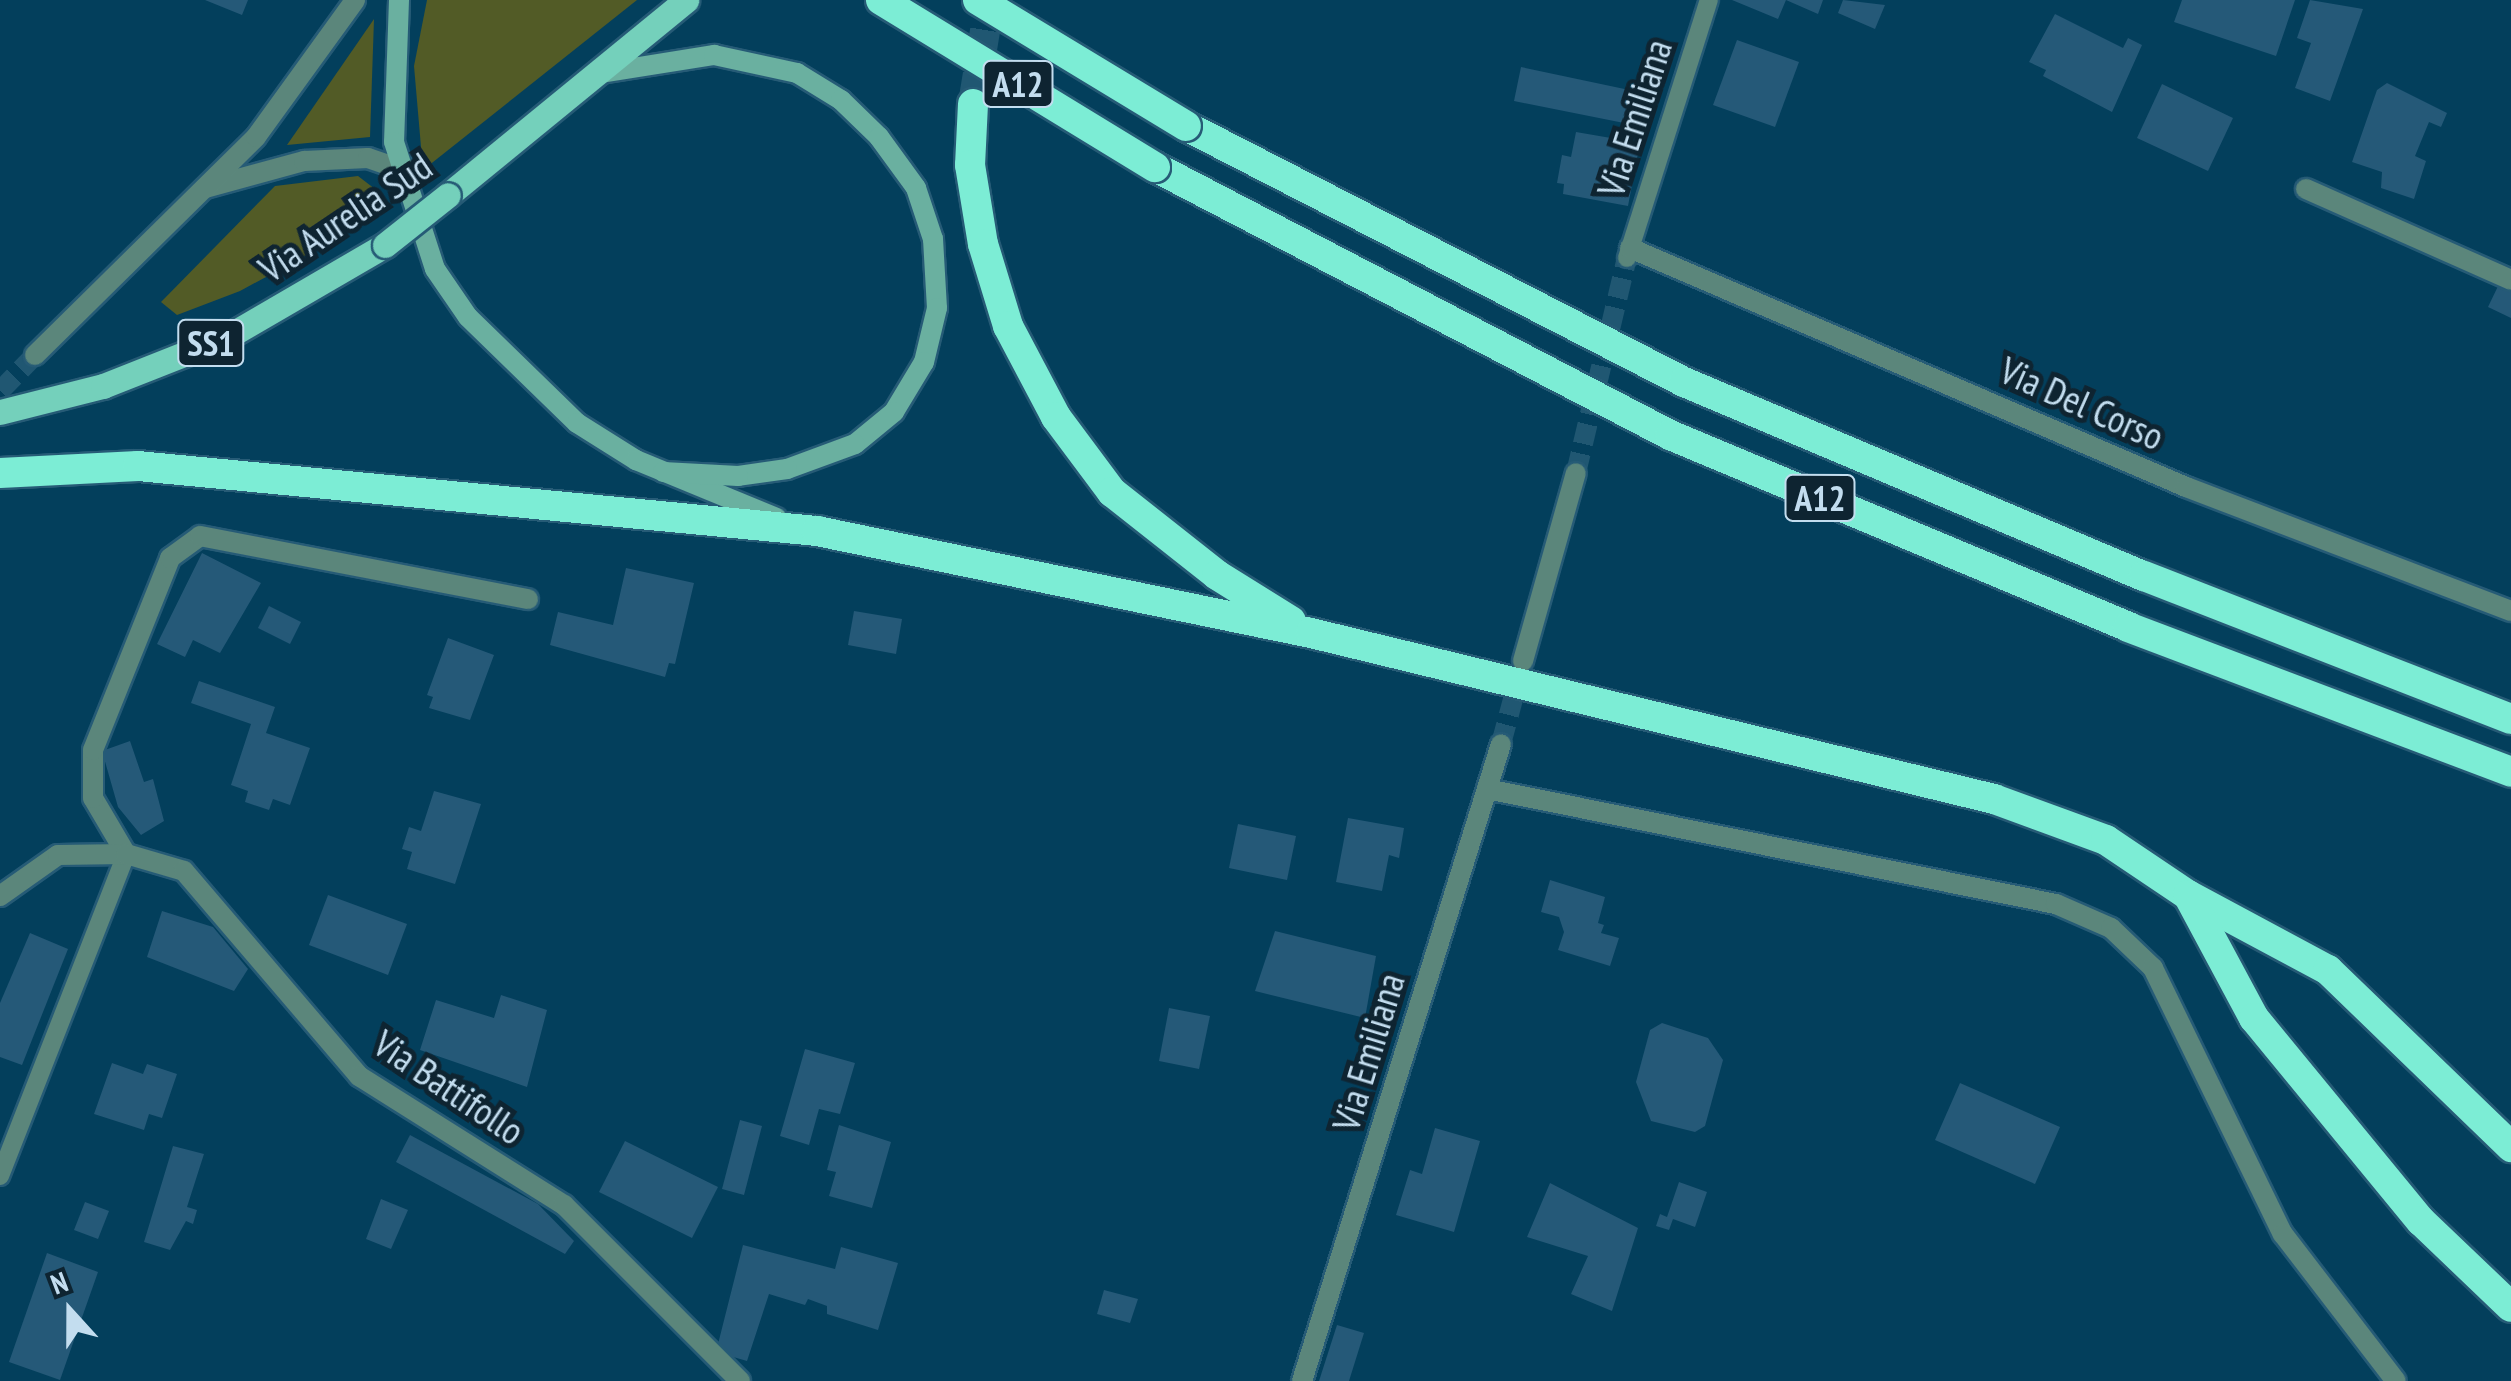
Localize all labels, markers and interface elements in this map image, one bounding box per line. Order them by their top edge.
street label: Via Emiliana [1587,34,1681,202]
road number: A12 [980,54,1056,114]
street label: Via Aurelia Sud [250,142,440,292]
road number: SS1 [176,313,246,373]
street label: Via Del Corso [1993,347,2171,459]
road number: A12 [1782,468,1858,528]
street label: Via Emiliana [1322,968,1414,1136]
street label: Via Battifollo [365,1020,533,1154]
north arrow [20,1261,120,1361]
text: N [45,1263,73,1303]

